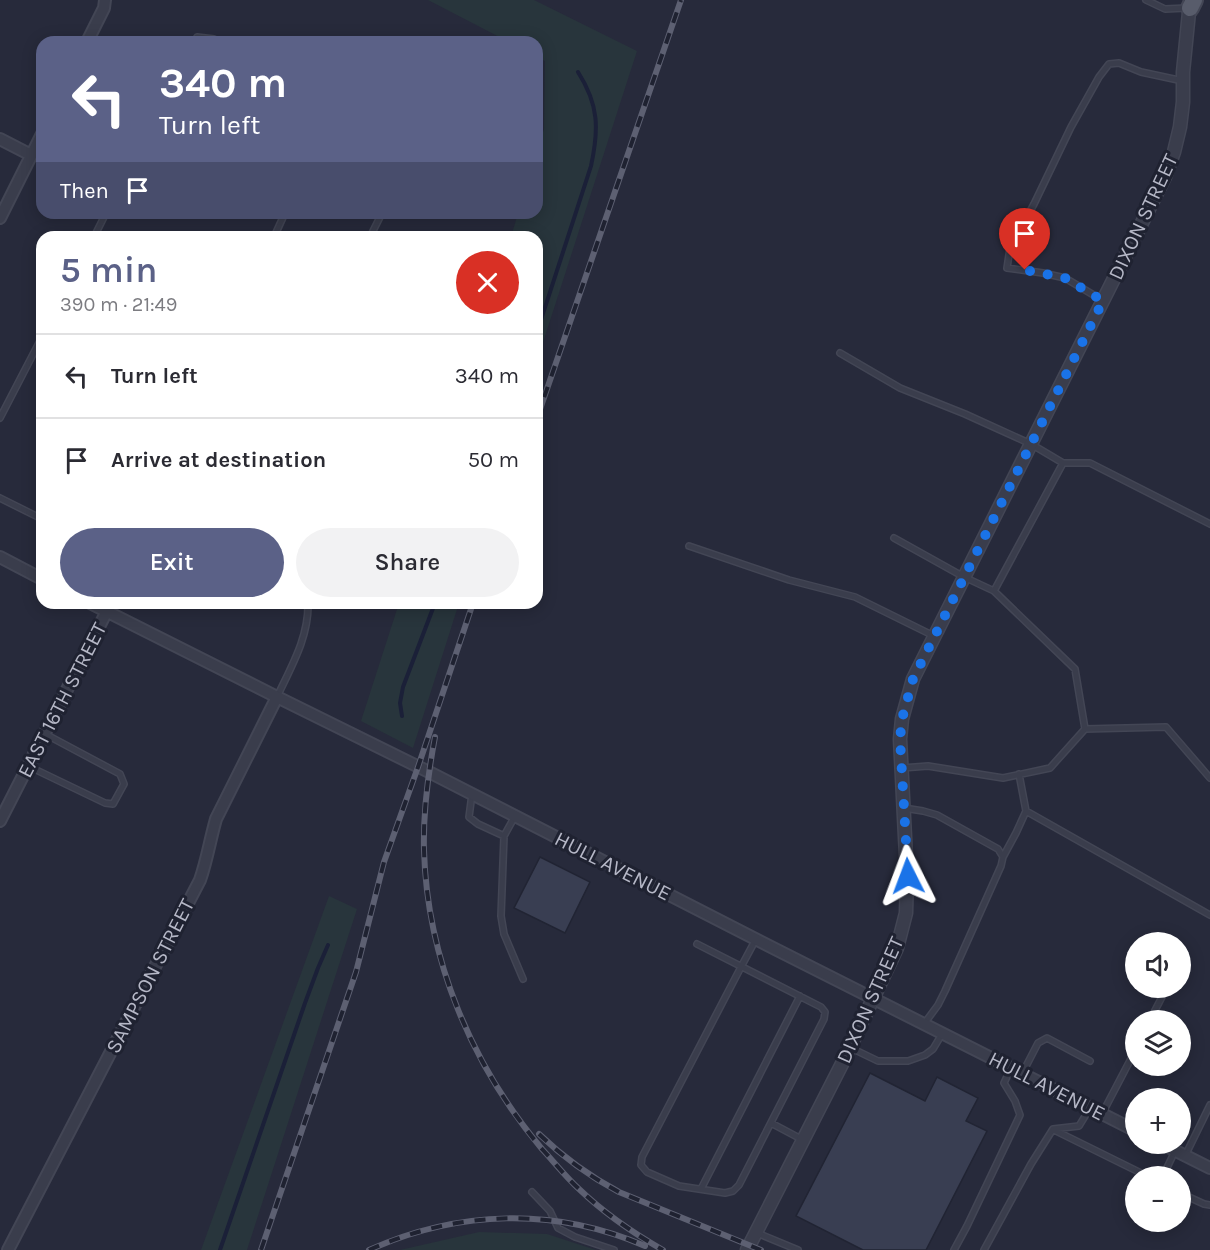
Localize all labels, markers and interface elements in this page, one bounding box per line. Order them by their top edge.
text: 340 m [159,58,287,108]
icon: left [60,60,138,138]
text: Turn left [159,109,260,141]
street label: DIXON STREET [1103,150,1183,284]
icon: arrive [121,174,154,207]
text: Then [60,178,109,204]
pin [999,208,1050,270]
icon: arrive [1008,217,1041,250]
text: 5 min [60,249,158,291]
button: close [456,251,519,314]
text: 390 m · 21:49 [60,293,177,316]
icon: left [60,360,93,393]
text: Turn left [111,363,198,389]
text: 340 m [455,363,519,389]
icon: arrive [60,444,93,477]
text: Arrive at destination [111,447,326,473]
text: 50 m [468,447,519,473]
button: Exit [60,528,284,597]
button: Share [296,528,519,597]
street label: EAST 16TH STREET [13,618,112,782]
street label: HULL AVENUE [551,826,675,906]
position arrow [876,844,940,908]
street label: SAMPSON STREET [101,894,199,1057]
map controls [1125,932,1191,1232]
button: sound [1125,932,1191,998]
street label: DIXON STREET [831,933,909,1067]
button: layers [1125,1010,1191,1076]
street label: HULL AVENUE [985,1046,1109,1126]
button: + [1125,1088,1191,1154]
button: − [1125,1166,1191,1232]

